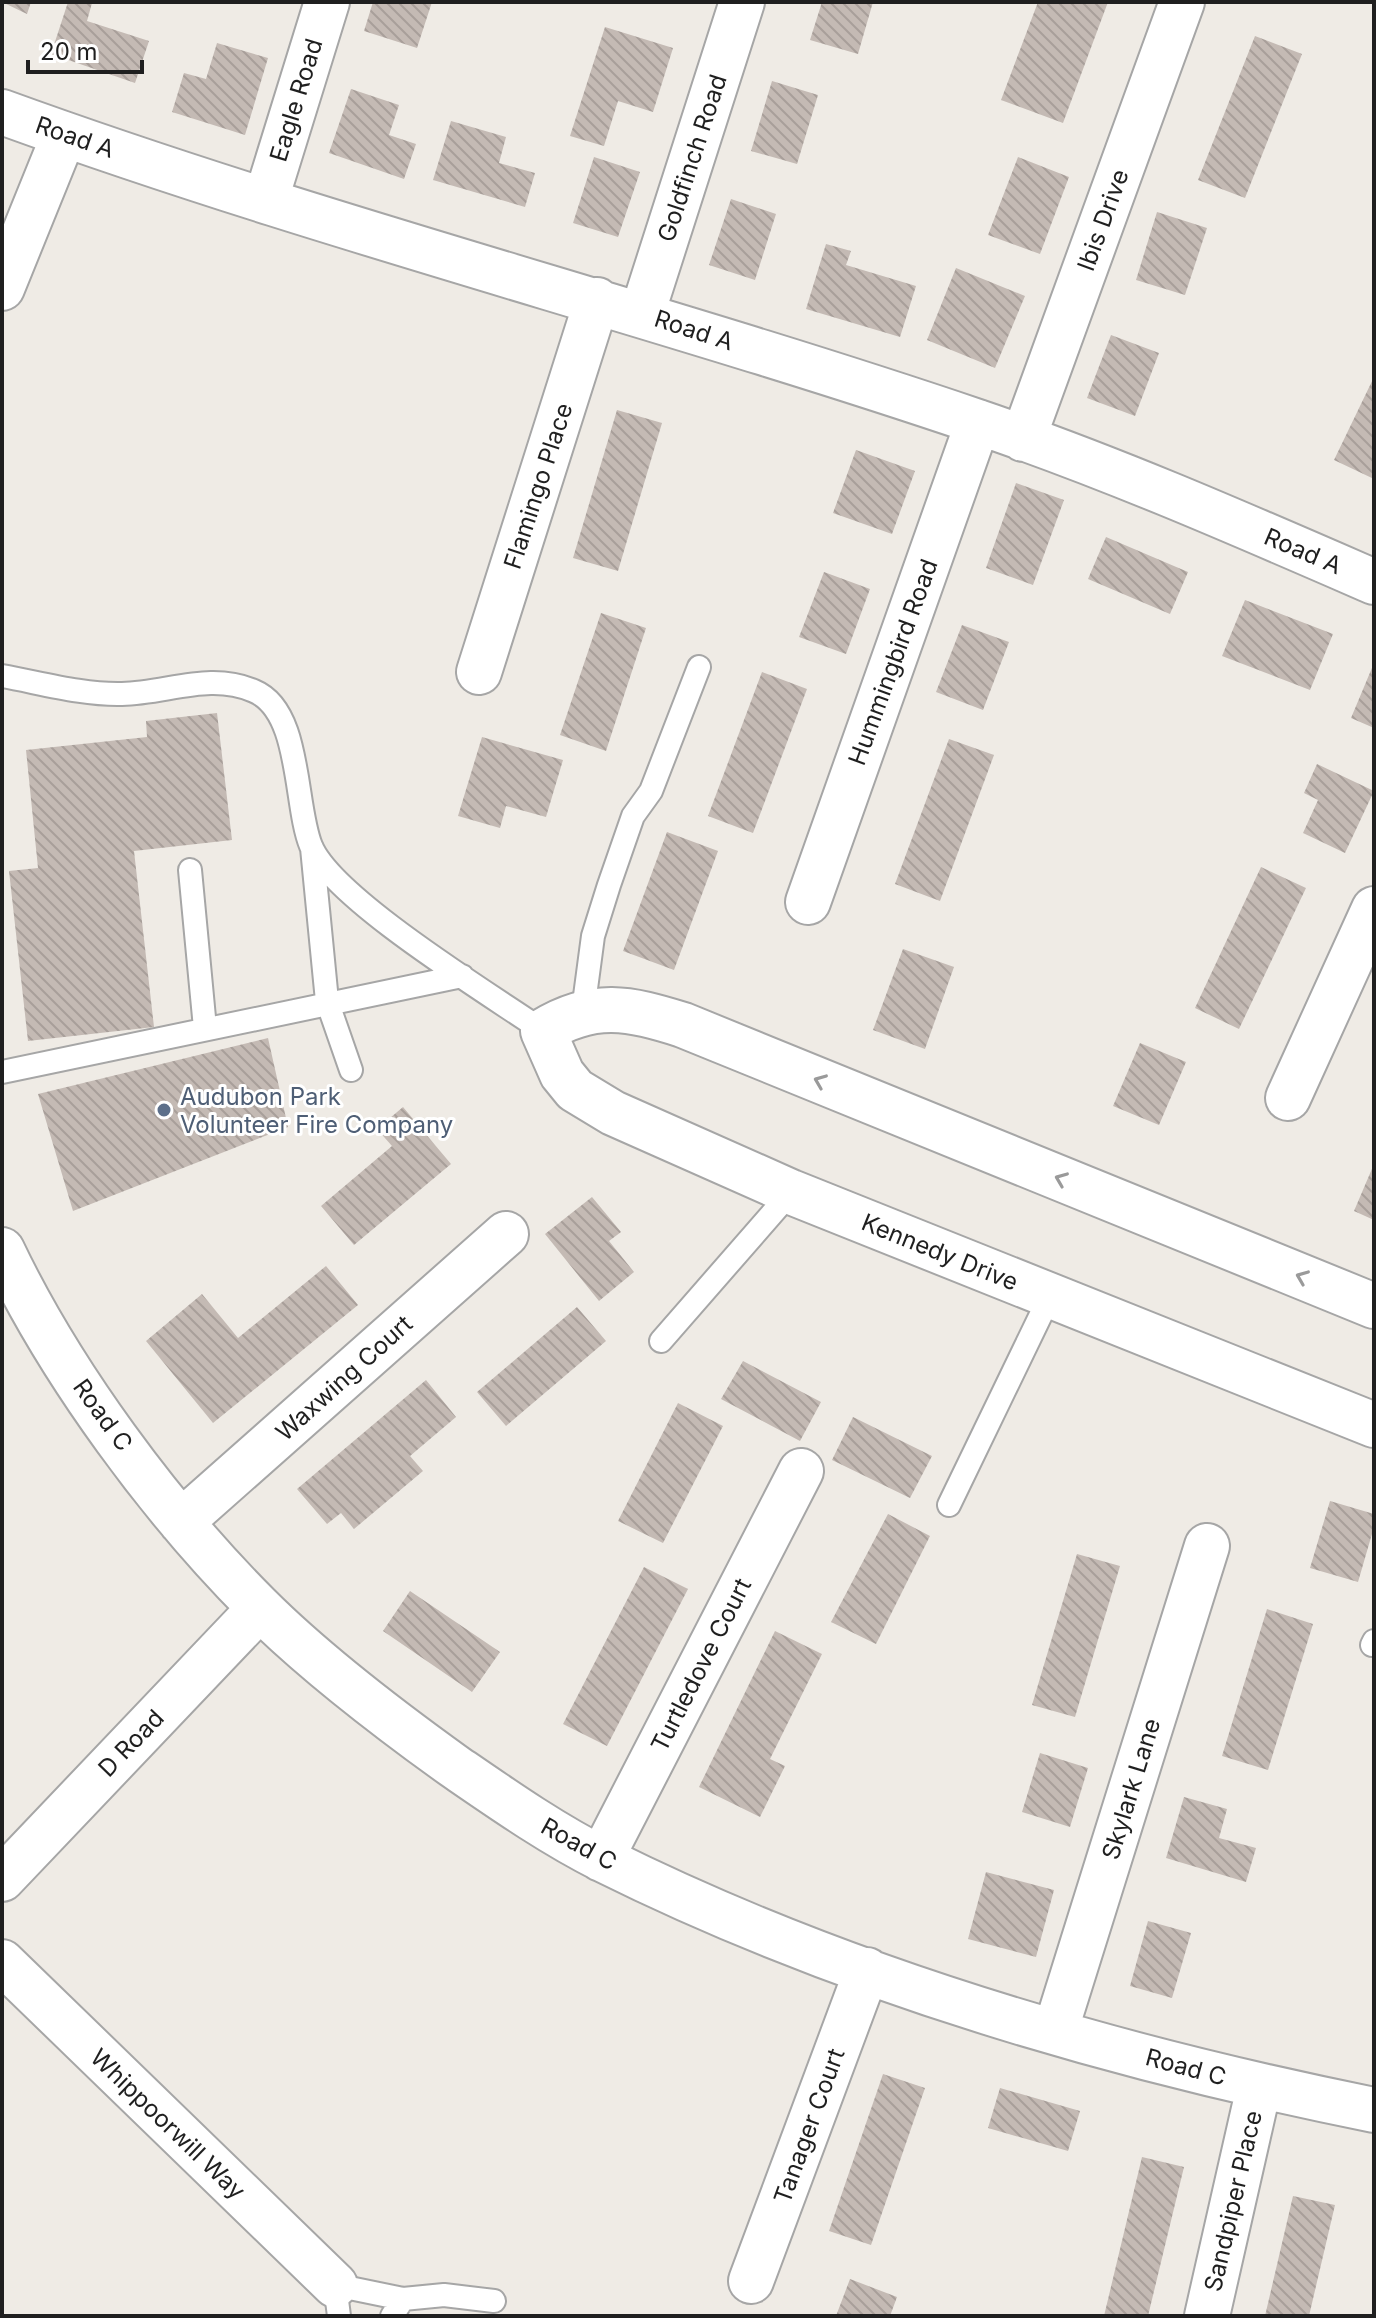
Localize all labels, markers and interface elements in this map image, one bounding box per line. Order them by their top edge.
scale bar [28,24,142,74]
street label: Eagle Road [264,35,328,165]
text: 20 m [40,37,98,66]
street label: Goldfinch Road [651,71,733,245]
street label: Road A [32,110,118,164]
street label: Ibis Drive [1071,165,1135,275]
street label: Road A [651,304,737,356]
street label: Flamingo Place [498,399,578,573]
street label: Road A [1260,522,1346,580]
street label: Hummingbird Road [842,555,944,769]
one-way arrow [814,1075,828,1091]
place label: Audubon Park Volunteer Fire Company [180,1082,453,1139]
marker: Audubon Park Volunteer Fire Company [155,1101,173,1119]
one-way arrow [1055,1172,1069,1189]
street label: Kennedy Drive [858,1207,1022,1297]
one-way arrow [1296,1270,1310,1287]
street label: Waxwing Court [270,1309,418,1447]
street label: Road C [67,1373,139,1457]
street label: Turtledove Court [645,1573,757,1757]
street label: D Road [92,1703,170,1783]
street label: Skylark Lane [1096,1715,1166,1863]
street label: Road C [536,1811,622,1877]
street label: Road C [1143,2042,1229,2092]
street label: Whippoorwill Way [85,2043,251,2205]
street label: Tanager Court [768,2044,851,2207]
street label: Sandpiper Place [1198,2108,1268,2294]

